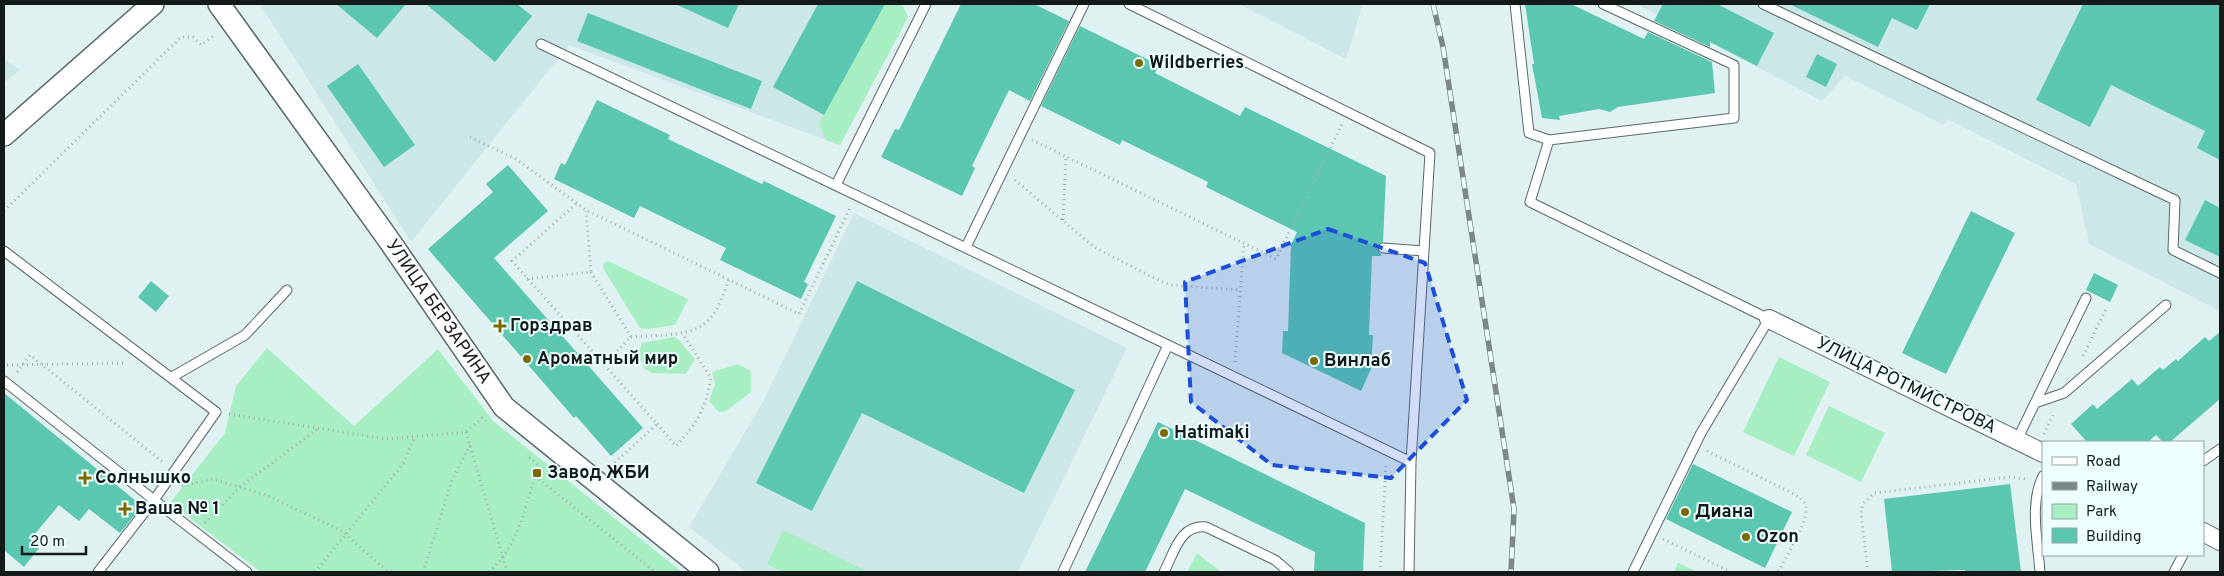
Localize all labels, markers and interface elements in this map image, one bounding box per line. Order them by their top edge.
place label: Wildberries [1149,52,1244,75]
marker: Wildberries [1133,57,1145,69]
street label: УЛИЦА БЕРЗАРИНА [380,235,496,389]
place label: Горздрав [510,315,593,338]
marker: Горздрав [494,320,506,332]
street label: УЛИЦА РОТМИСТРОВА [1812,332,2000,440]
place label: Ароматный мир [537,348,678,371]
place label: Винлаб [1324,350,1391,373]
marker: Ароматный мир [521,353,533,365]
marker: Винлаб [1308,355,1320,367]
place label: Hatimaki [1174,422,1250,445]
marker: Hatimaki [1158,427,1170,439]
legend [2042,441,2204,556]
text: Road [2086,453,2121,472]
place label: Завод ЖБИ [547,462,650,485]
place label: Солнышко [95,467,191,490]
marker: Завод ЖБИ [531,467,543,479]
marker: Солнышко [79,472,91,484]
text: Railway [2086,478,2138,497]
place label: Ваша № 1 [135,498,220,521]
place label: Диана [1695,501,1753,524]
marker: Ваша № 1 [119,503,131,515]
text: Park [2086,503,2117,522]
marker: Диана [1679,506,1691,518]
scale bar [22,524,86,556]
place label: Ozon [1756,526,1799,549]
text: Building [2086,528,2141,547]
marker: Ozon [1740,531,1752,543]
text: 20 m [30,533,65,552]

